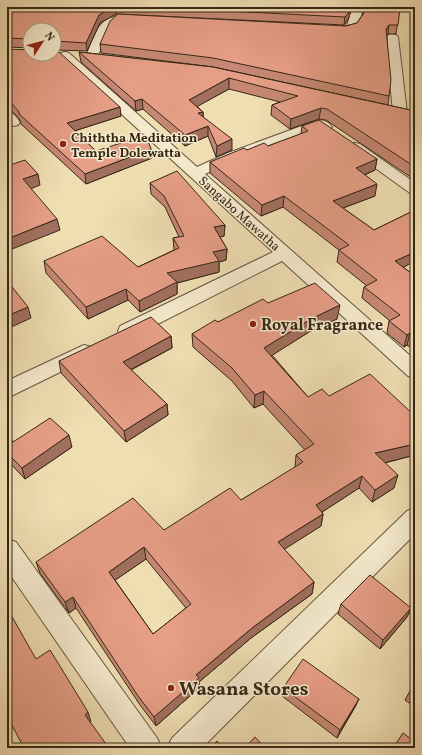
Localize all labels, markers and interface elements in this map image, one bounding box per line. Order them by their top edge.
north arrow [22,22,62,62]
text: N [40,29,57,45]
place label: Chiththa Meditation Temple Dolewatta [71,130,198,163]
marker: Chiththa Meditation Temple Dolewatta [58,139,68,149]
street label: Sangabo Mawatha [194,173,284,256]
place label: Royal Fragrance [261,315,383,337]
marker: Royal Fragrance [248,319,258,329]
place label: Wasana Stores [179,677,309,703]
marker: Wasana Stores [166,683,176,693]

